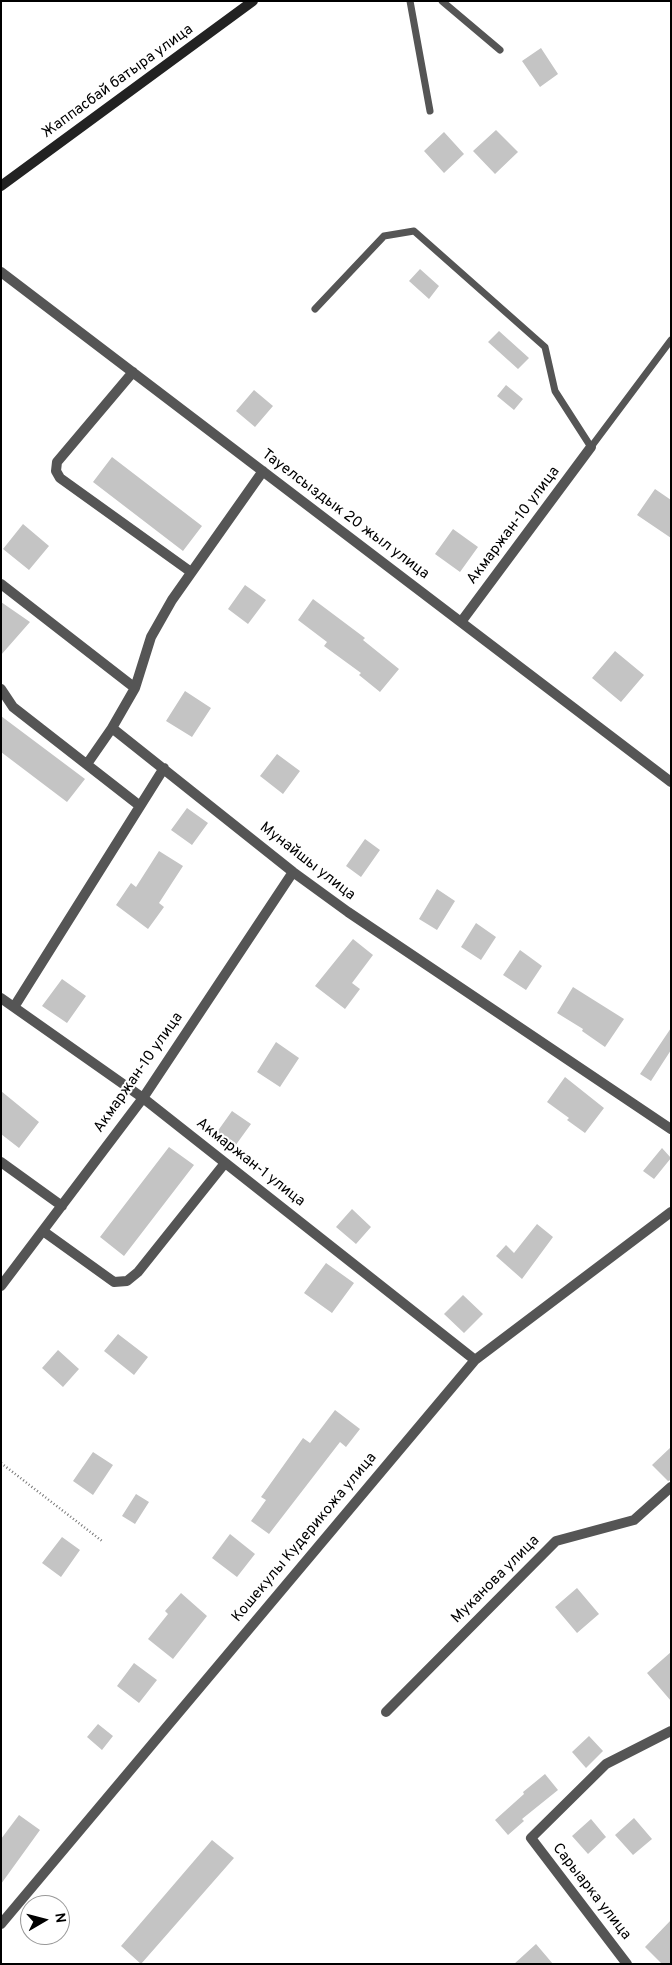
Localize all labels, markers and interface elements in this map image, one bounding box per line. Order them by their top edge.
street label: Жаппасбай батыра улица [39,21,197,143]
street label: Тауелсыздык 20 жыл улица [258,446,432,584]
street label: Акмаржан-10 улица [464,464,564,588]
street label: Мунайшы улица [256,819,358,905]
street label: Акмаржан-10 улица [91,1009,187,1137]
street label: Акмаржан-1 улица [192,1115,308,1211]
street label: Кошекулы Кудерикожа улица [229,1450,381,1626]
street label: Муканова улица [448,1532,544,1628]
street label: Сарыарка улица [548,1840,634,1944]
north arrow [20,1895,70,1945]
text: N [50,1912,68,1924]

